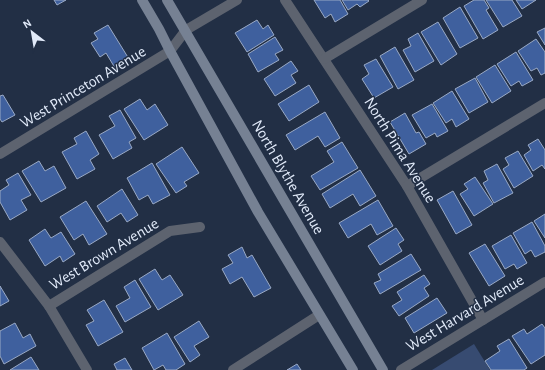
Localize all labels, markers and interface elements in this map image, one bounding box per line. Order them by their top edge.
north arrow [12,12,52,52]
text: N [21,17,33,31]
street label: West Princeton Avenue [17,43,149,131]
street label: North Pima Avenue [361,94,439,206]
street label: North Blythe Avenue [248,117,327,237]
street label: West Brown Avenue [47,215,161,293]
street label: West Harvard Avenue [403,272,527,354]

